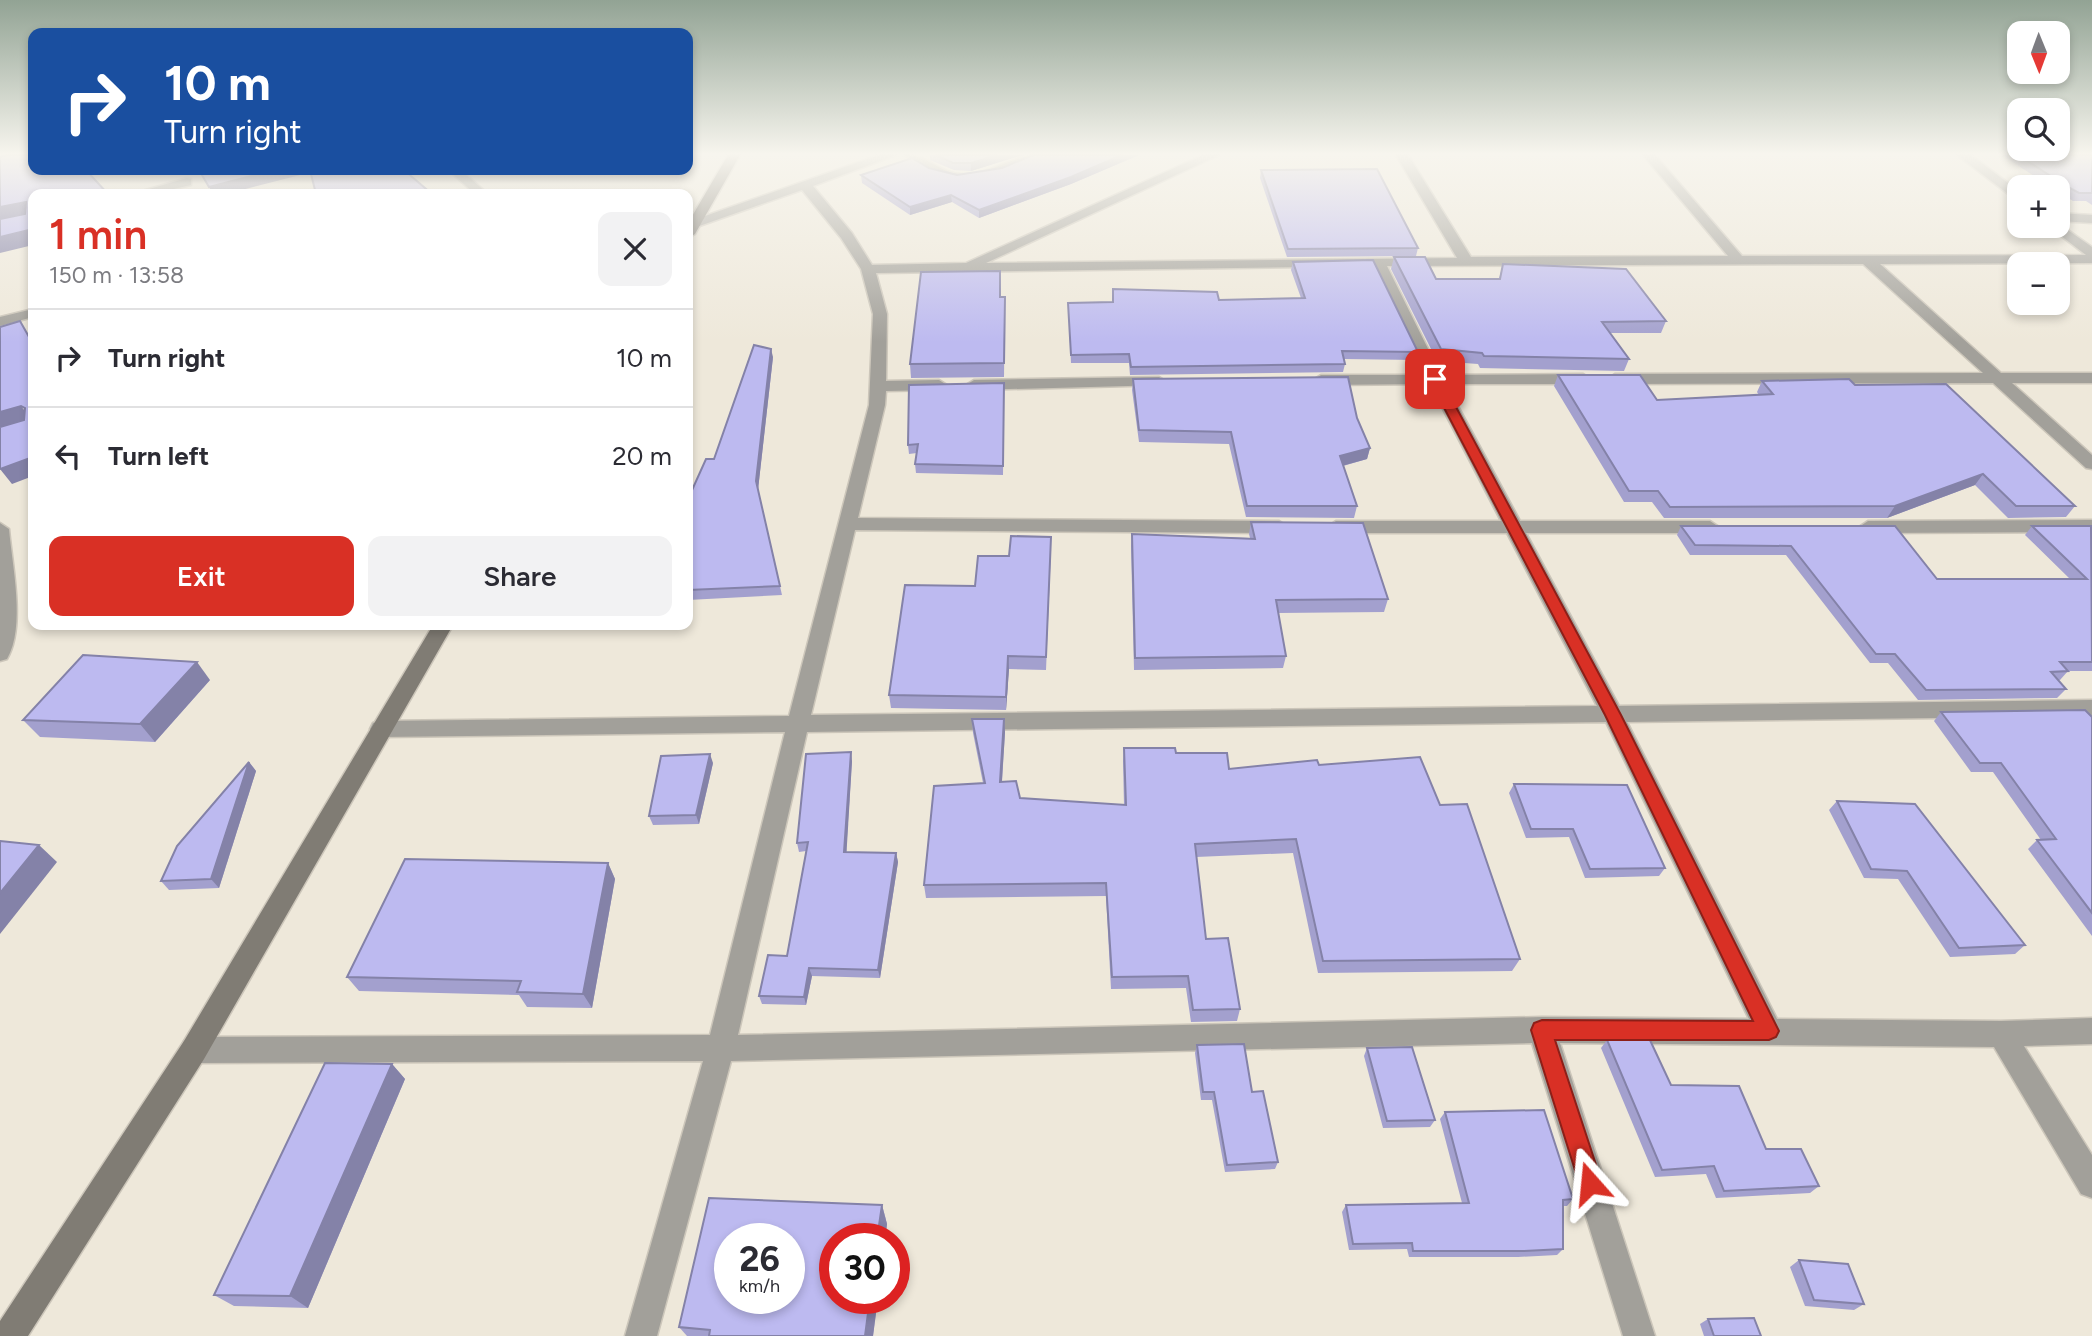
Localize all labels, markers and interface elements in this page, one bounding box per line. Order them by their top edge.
north arrow [2007,21,2070,84]
map controls [2007,21,2070,315]
text: 10 m [164,53,271,112]
icon: right [49,56,140,147]
button: search [2007,98,2070,161]
text: Turn right [164,113,302,151]
button: + [2007,175,2070,238]
text: 1 min [49,209,147,260]
button: close [598,212,672,286]
button: − [2007,252,2070,315]
text: 150 m · 13:58 [49,261,184,289]
icon: right [49,339,87,377]
text: Turn right [108,342,225,374]
text: 10 m [616,342,672,374]
pin [1405,349,1465,409]
icon: arrive [1416,360,1454,398]
icon: left [49,437,87,475]
text: Turn left [108,440,209,472]
text: 20 m [612,440,672,472]
button: Exit [49,536,354,616]
button: Share [368,536,672,616]
position arrow [1553,1146,1627,1220]
speed limit sign: 30 [819,1223,910,1314]
text: 26 [739,1238,780,1280]
text: km/h [739,1275,780,1297]

